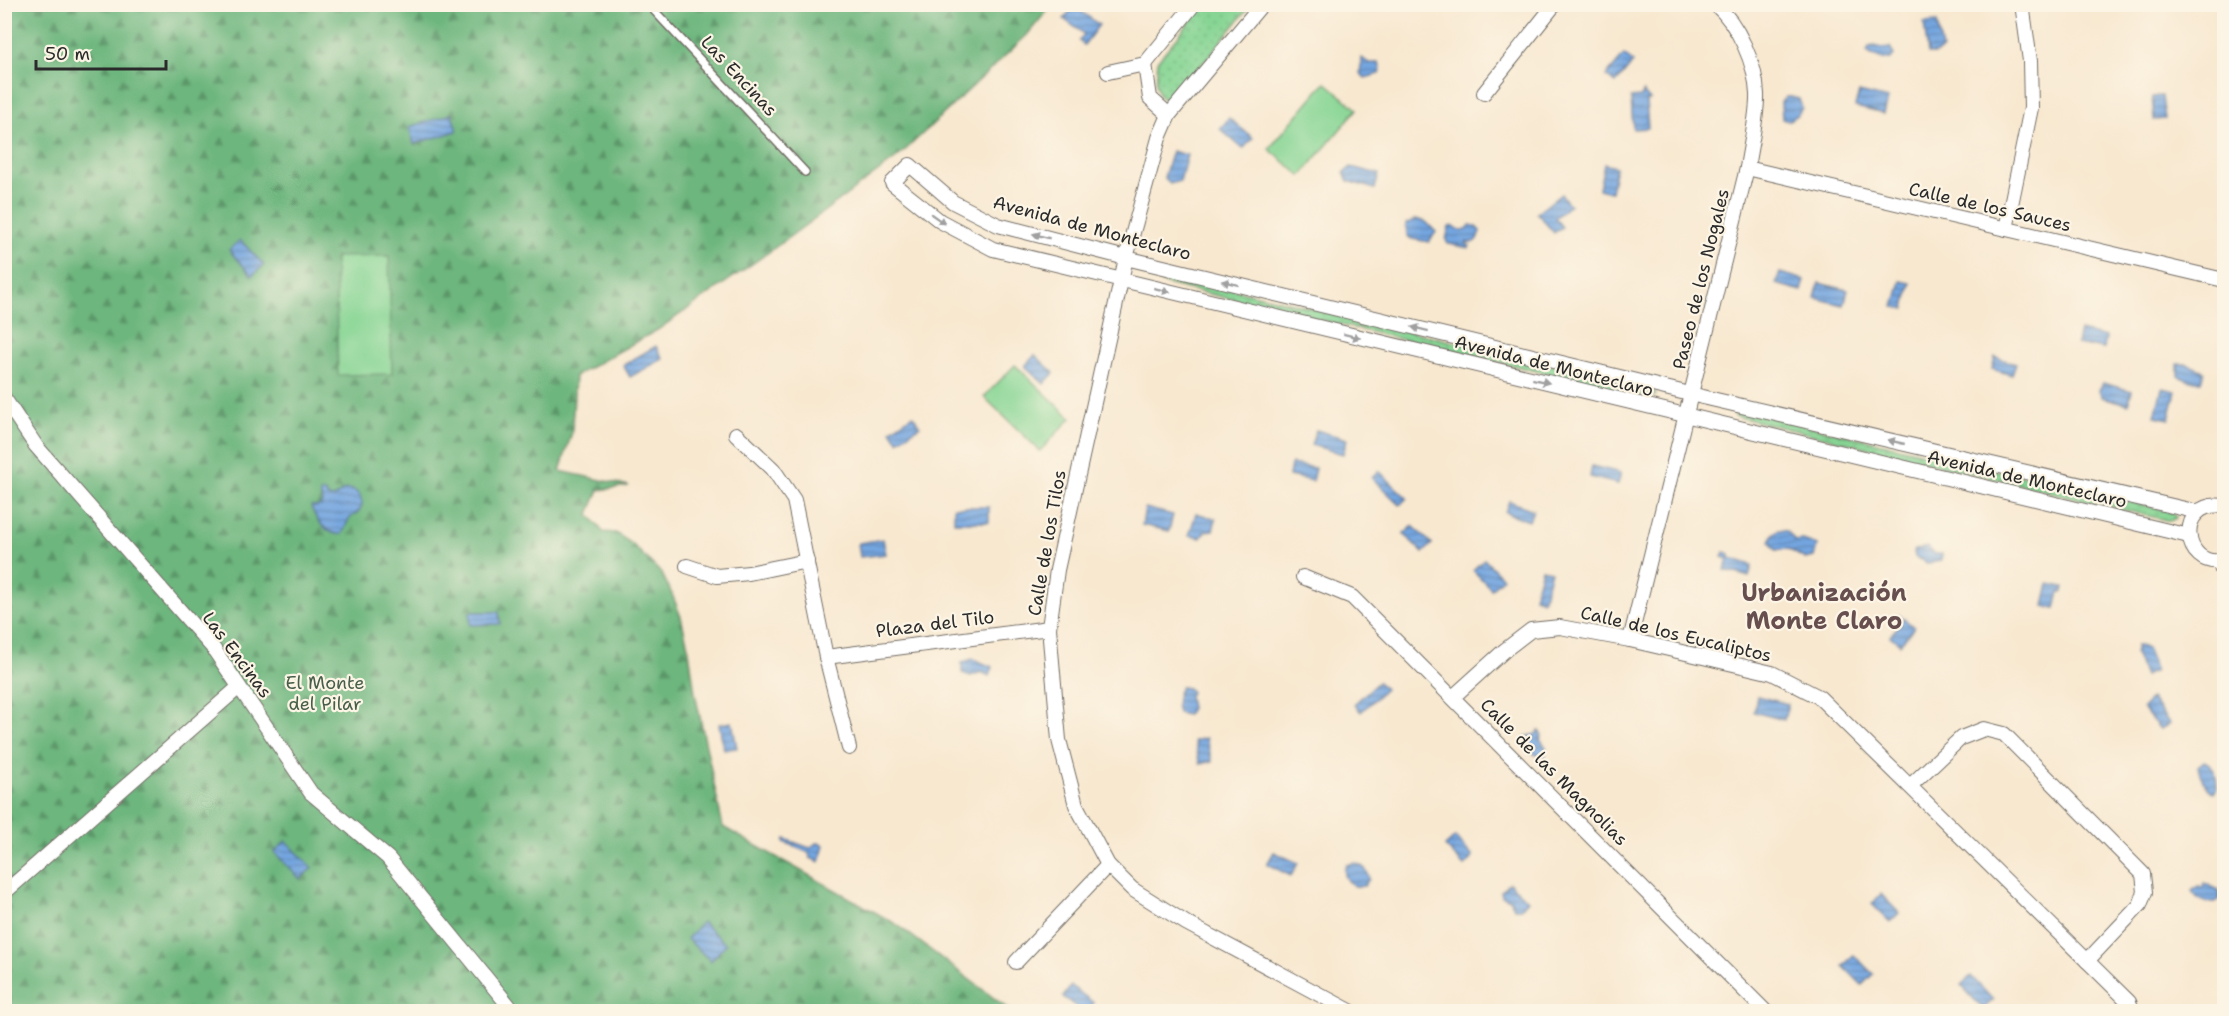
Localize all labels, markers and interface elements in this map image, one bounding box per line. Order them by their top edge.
street label: Las Encinas [695,30,783,122]
scale bar [36,33,166,71]
text: 50 m [45,42,90,66]
street label: Calle de los Sauces [1906,177,2074,237]
street label: Paseo de los Nogales [1667,186,1735,372]
street label: Avenida de Monteclaro [990,190,1194,266]
one-way arrow [929,213,945,225]
one-way arrow [1032,230,1050,240]
one-way arrow [1220,278,1239,287]
one-way arrow [1153,285,1171,295]
one-way arrow [1411,323,1429,333]
street label: Avenida de Monteclaro [1452,330,1656,402]
one-way arrow [1342,331,1361,341]
one-way arrow [1532,377,1550,387]
one-way arrow [1886,436,1905,446]
street label: Avenida de Monteclaro [1925,444,2129,514]
street label: Calle de los Tilos [1022,468,1072,618]
district label: Urbanización Monte Claro [1741,577,1907,637]
street label: Calle de los Eucaliptos [1578,600,1774,668]
street label: Plaza del Tilo [874,605,996,643]
street label: Las Encinas [197,607,277,703]
park label: El Monte del Pilar [286,671,364,716]
street label: Calle de las Magnolias [1475,693,1633,851]

